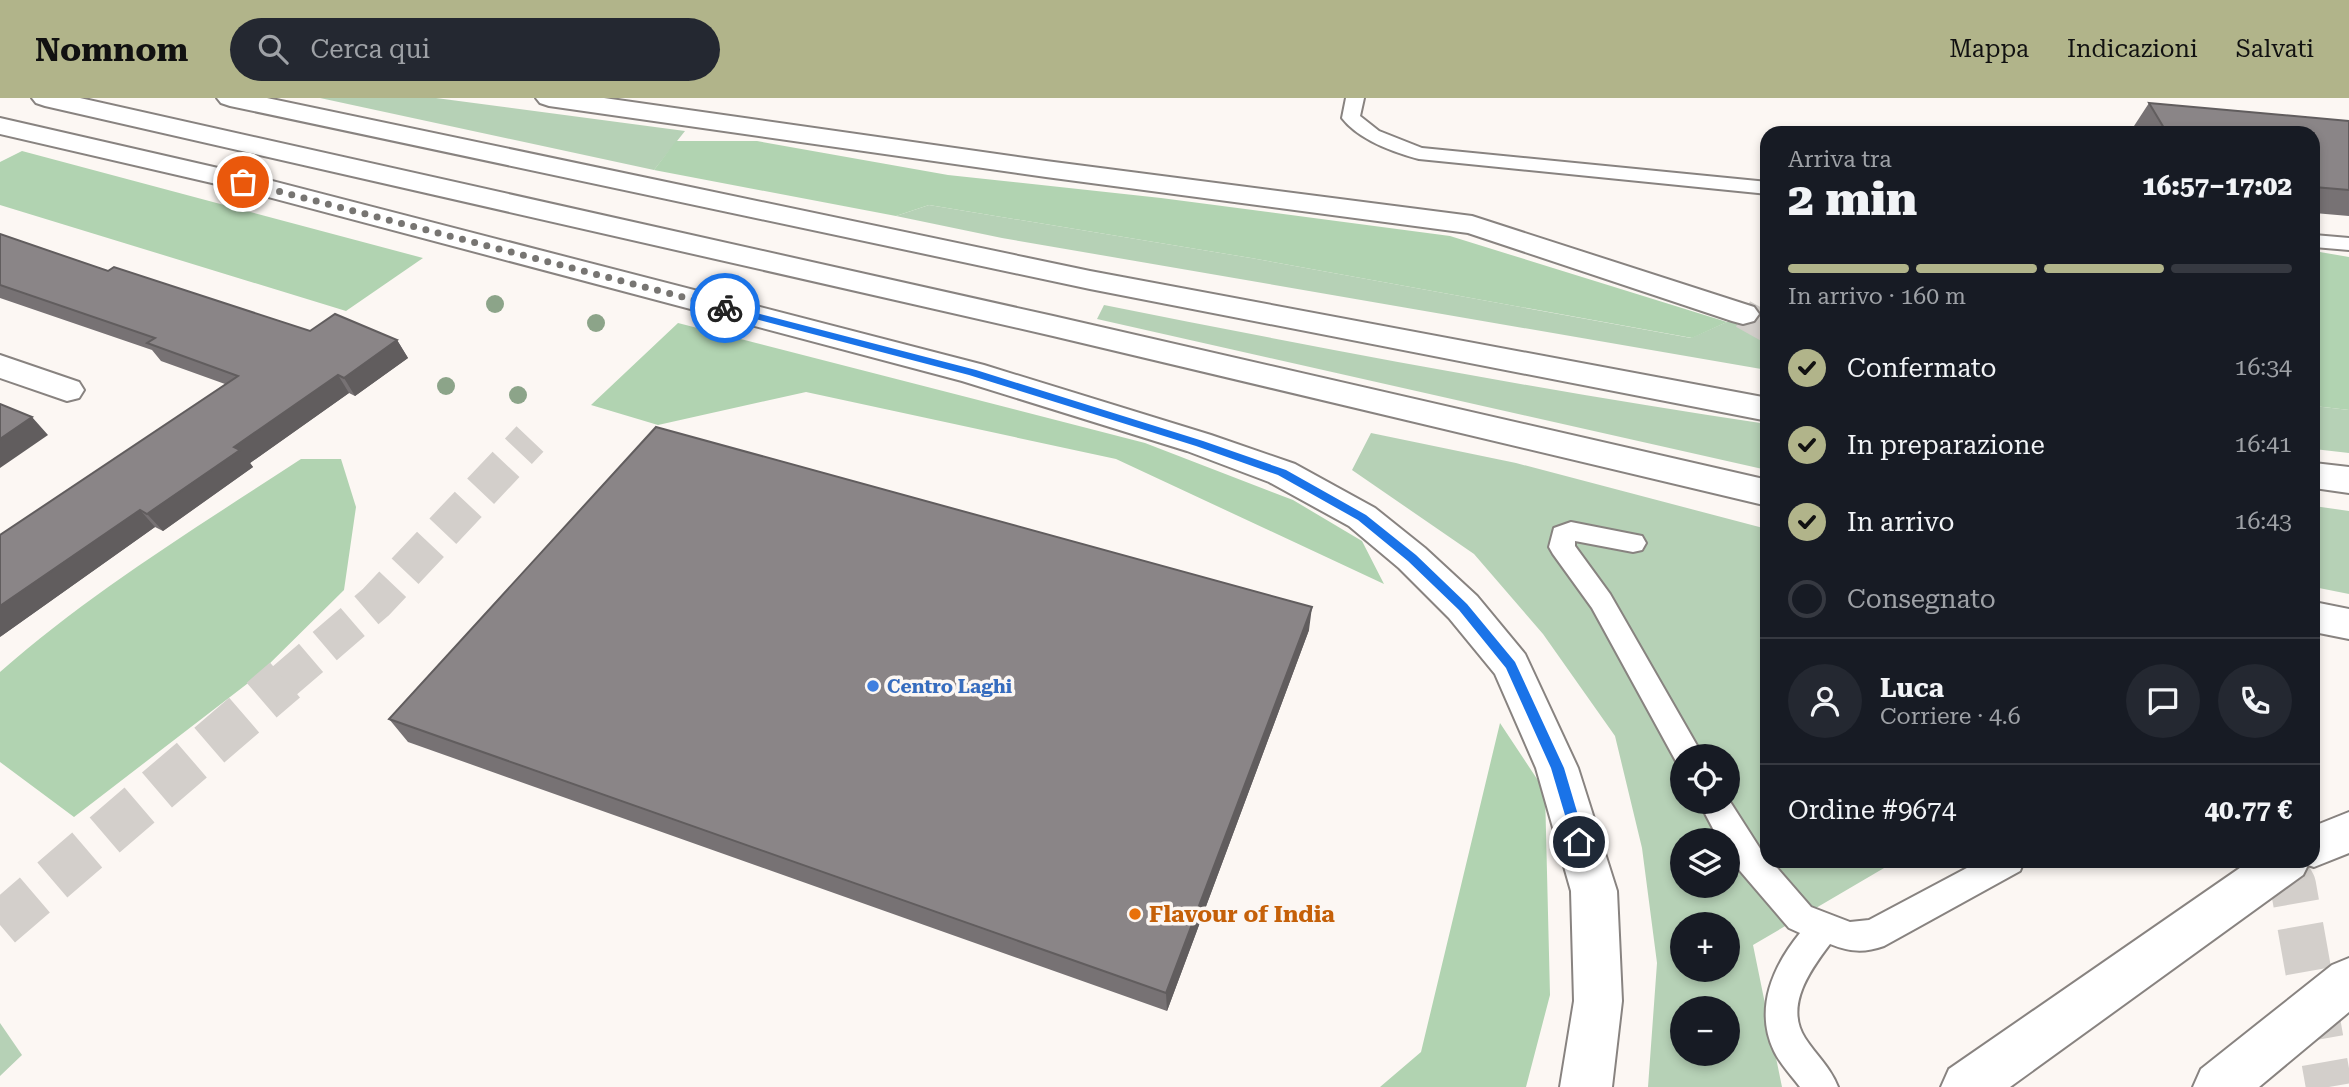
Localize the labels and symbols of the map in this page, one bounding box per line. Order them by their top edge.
pin [213,152,273,212]
courier [690,273,760,343]
place label: Centro Laghi [887,675,1012,698]
marker: Centro Laghi [865,678,881,694]
pin [1549,812,1609,872]
place label: Flavour of India [1149,901,1335,928]
marker: Flavour of India [1127,906,1143,922]

